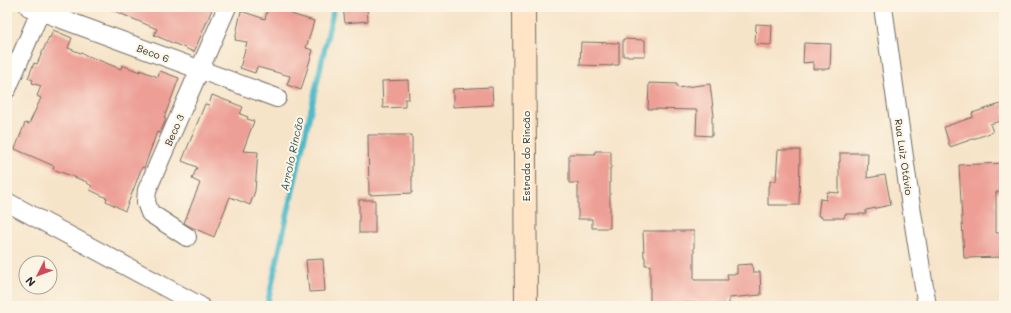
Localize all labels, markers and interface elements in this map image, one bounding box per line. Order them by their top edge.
street label: Beco 6 [135,41,171,65]
street label: Estrada do Rincão [519,111,533,201]
street label: Beco 3 [161,112,187,148]
water label: Arroio Rincão [276,115,307,192]
street label: Rua Luiz Otávio [892,118,916,196]
north arrow [18,255,58,295]
text: N [22,274,39,290]

